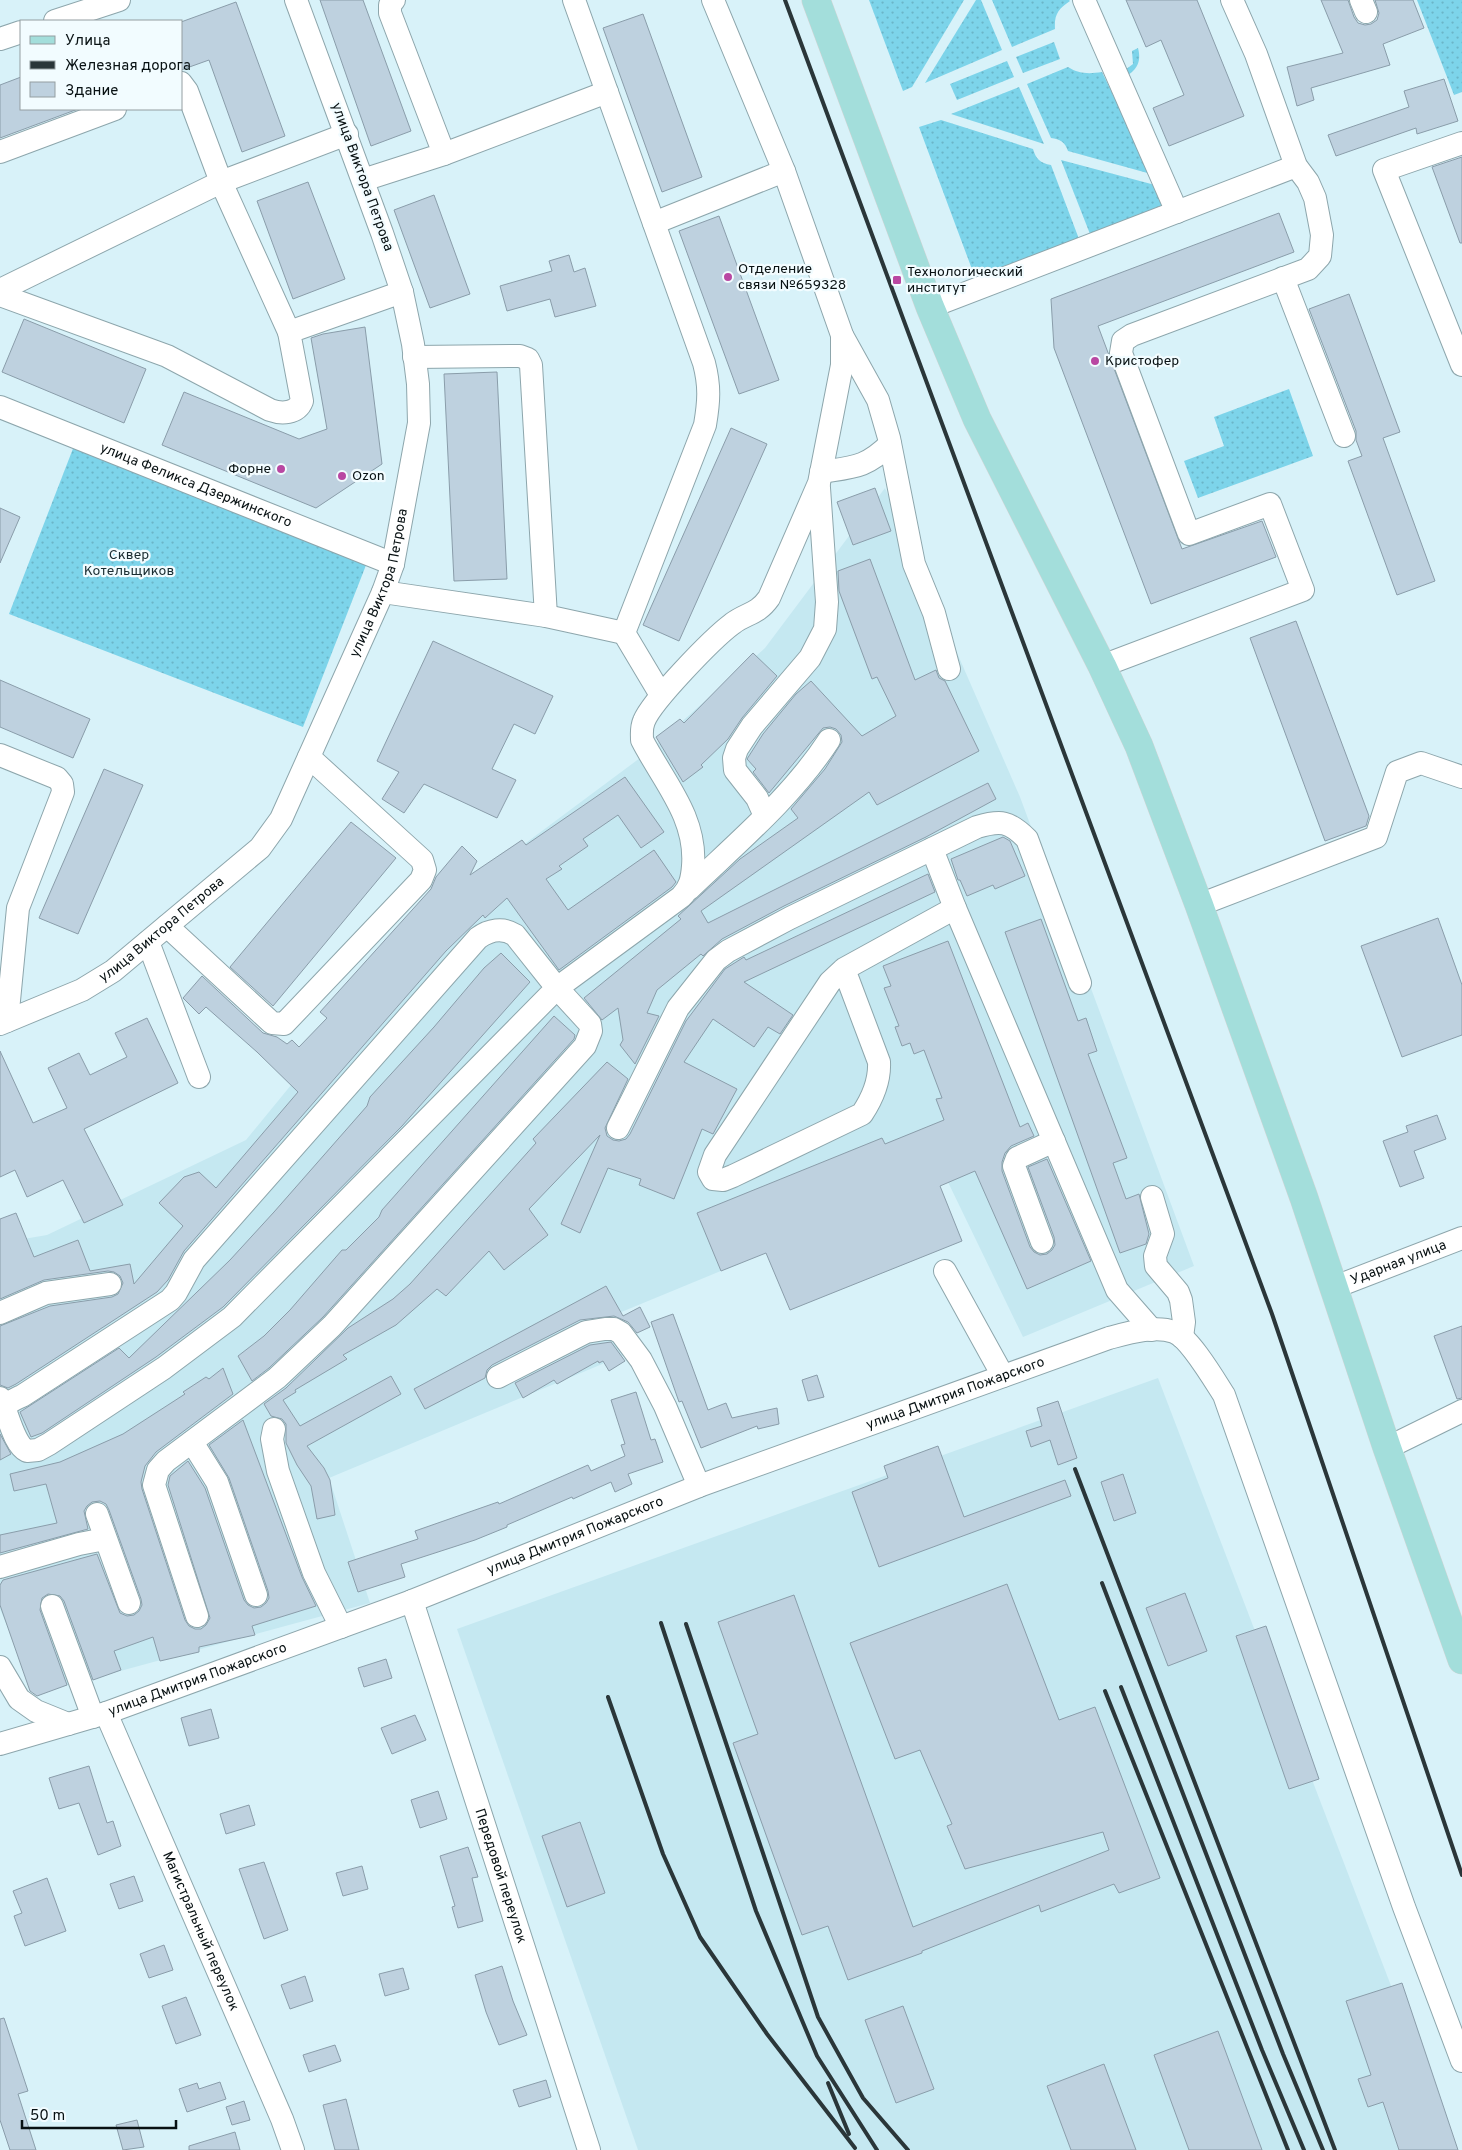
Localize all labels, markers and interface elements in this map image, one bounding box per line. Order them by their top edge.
legend [20,20,182,110]
text: Улица [65,32,110,51]
text: Железная дорога [65,57,191,76]
text: Здание [65,82,118,101]
street label: улица Виктора Петрова [327,100,397,254]
place label: Отделение связи №659328 [738,261,846,294]
place label: Технологический институт [907,264,1023,297]
marker: Отделение связи №659328 [722,271,734,283]
marker: Технологический институт [891,274,903,286]
place label: Кристофер [1105,353,1179,370]
marker: Кристофер [1089,355,1101,367]
street label: улица Феликса Дзержинского [97,439,295,531]
place label: Форне [228,461,271,478]
marker: Форне [275,463,287,475]
place label: Ozon [352,468,385,485]
marker: Ozon [336,470,348,482]
street label: улица Виктора Петрова [346,507,412,660]
park label: Сквер Котельщиков [84,547,174,580]
street label: улица Виктора Петрова [96,873,228,986]
street label: Ударная улица [1348,1236,1449,1289]
street label: улица Дмитрия Пожарского [864,1353,1047,1434]
street label: улица Дмитрия Пожарского [484,1493,666,1579]
street label: улица Дмитрия Пожарского [106,1639,289,1720]
street label: Передовой переулок [471,1807,530,1946]
street label: Магистральный переулок [159,1849,243,2014]
scale bar [22,2098,176,2130]
text: 50 m [30,2107,65,2126]

